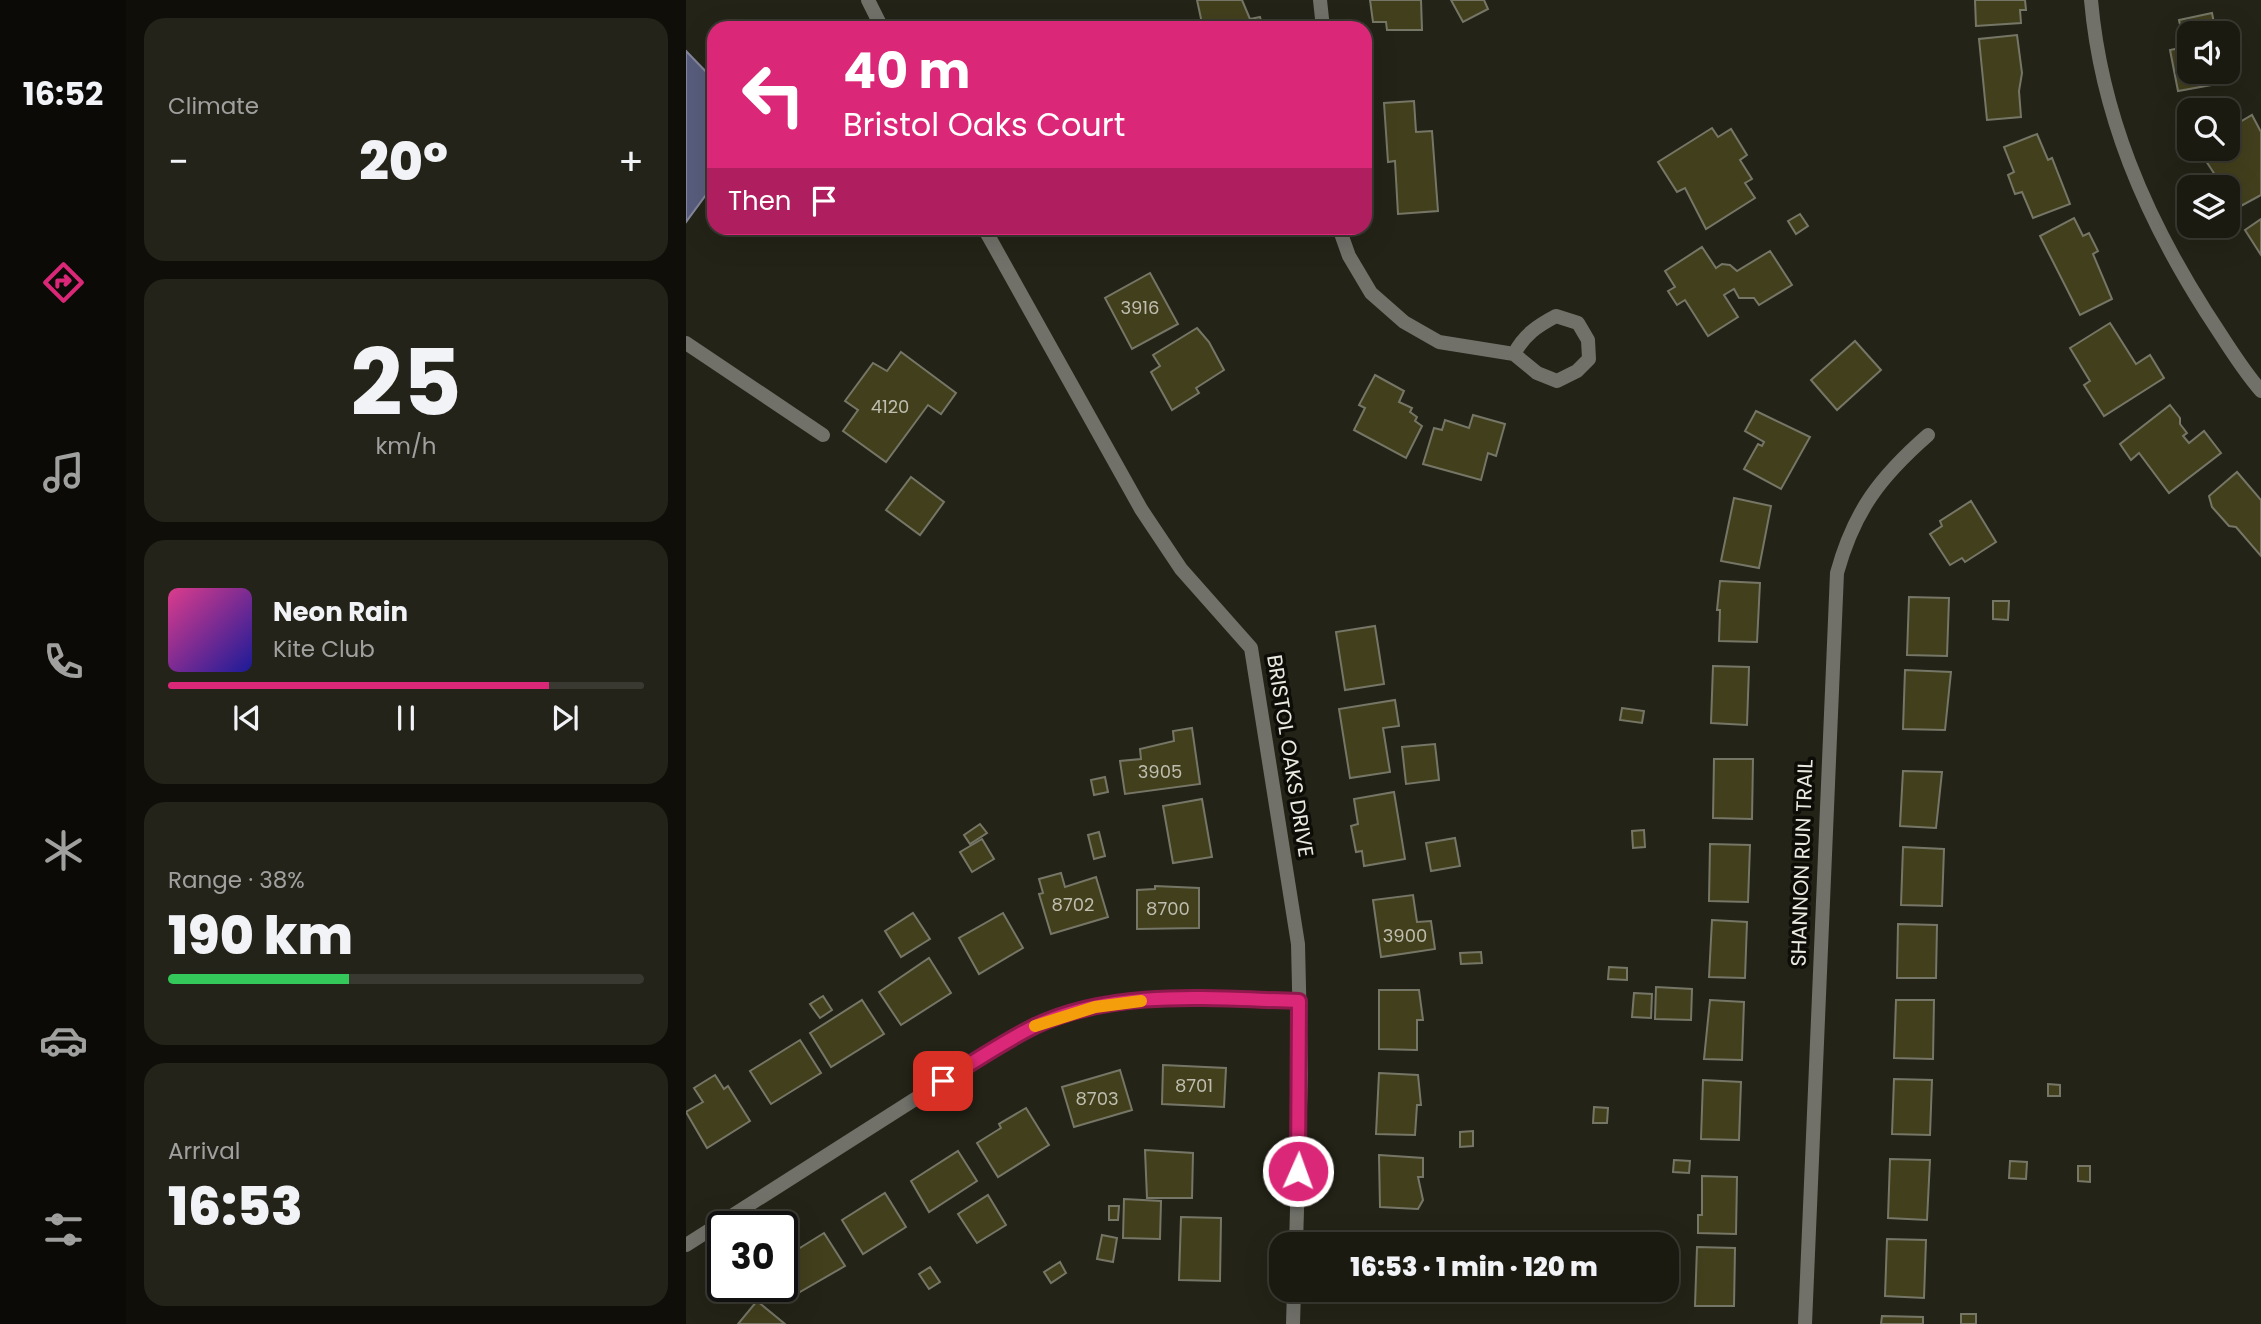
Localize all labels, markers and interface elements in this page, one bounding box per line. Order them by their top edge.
map controls [2177,21,2240,238]
button: sound [2177,21,2240,84]
text: 40 m [843,37,970,105]
icon: left [728,49,819,140]
text: 16:52 [23,71,103,116]
text: Climate [168,90,259,122]
button: search [2177,98,2240,161]
text: Bristol Oaks Court [843,102,1125,147]
text: 20° [359,125,448,198]
text: − [168,135,189,188]
text: + [618,135,644,188]
button: layers [2177,175,2240,238]
icon: arrive [805,182,843,220]
text: Then [728,183,791,219]
icon: directions [39,258,88,307]
house number: 3916 [1120,295,1160,320]
text: 25 [350,319,462,447]
house number: 4120 [871,394,909,419]
text: km/h [375,430,437,462]
icon: music [39,448,88,497]
text: Neon Rain [273,594,408,630]
text: Kite Club [273,633,375,665]
icon: phone [39,637,88,686]
street label: BRISTOL OAKS DRIVE [1260,653,1321,859]
icon: previous [228,699,266,737]
icon: pause [387,699,425,737]
icon: next [546,699,584,737]
house number: 3905 [1138,759,1182,784]
street label: SHANNON RUN TRAIL [1783,759,1820,967]
icon: climate [39,826,88,875]
text: Range · 38% [168,864,305,896]
house number: 8702 [1052,892,1094,917]
house number: 8700 [1146,896,1190,921]
text: 190 km [168,899,353,972]
house number: 3900 [1383,923,1427,948]
icon: car [39,1016,88,1065]
pin [913,1051,973,1111]
icon: arrive [924,1062,962,1100]
house number: 8701 [1175,1073,1213,1098]
house number: 8703 [1075,1086,1119,1111]
position arrow [1261,1134,1335,1208]
text: Arrival [168,1135,240,1167]
text: 16:53 [168,1170,303,1243]
icon: filters [39,1205,88,1254]
speed limit sign: 30 [707,1211,798,1302]
text: 16:53 · 1 min · 120 m [1350,1249,1598,1285]

